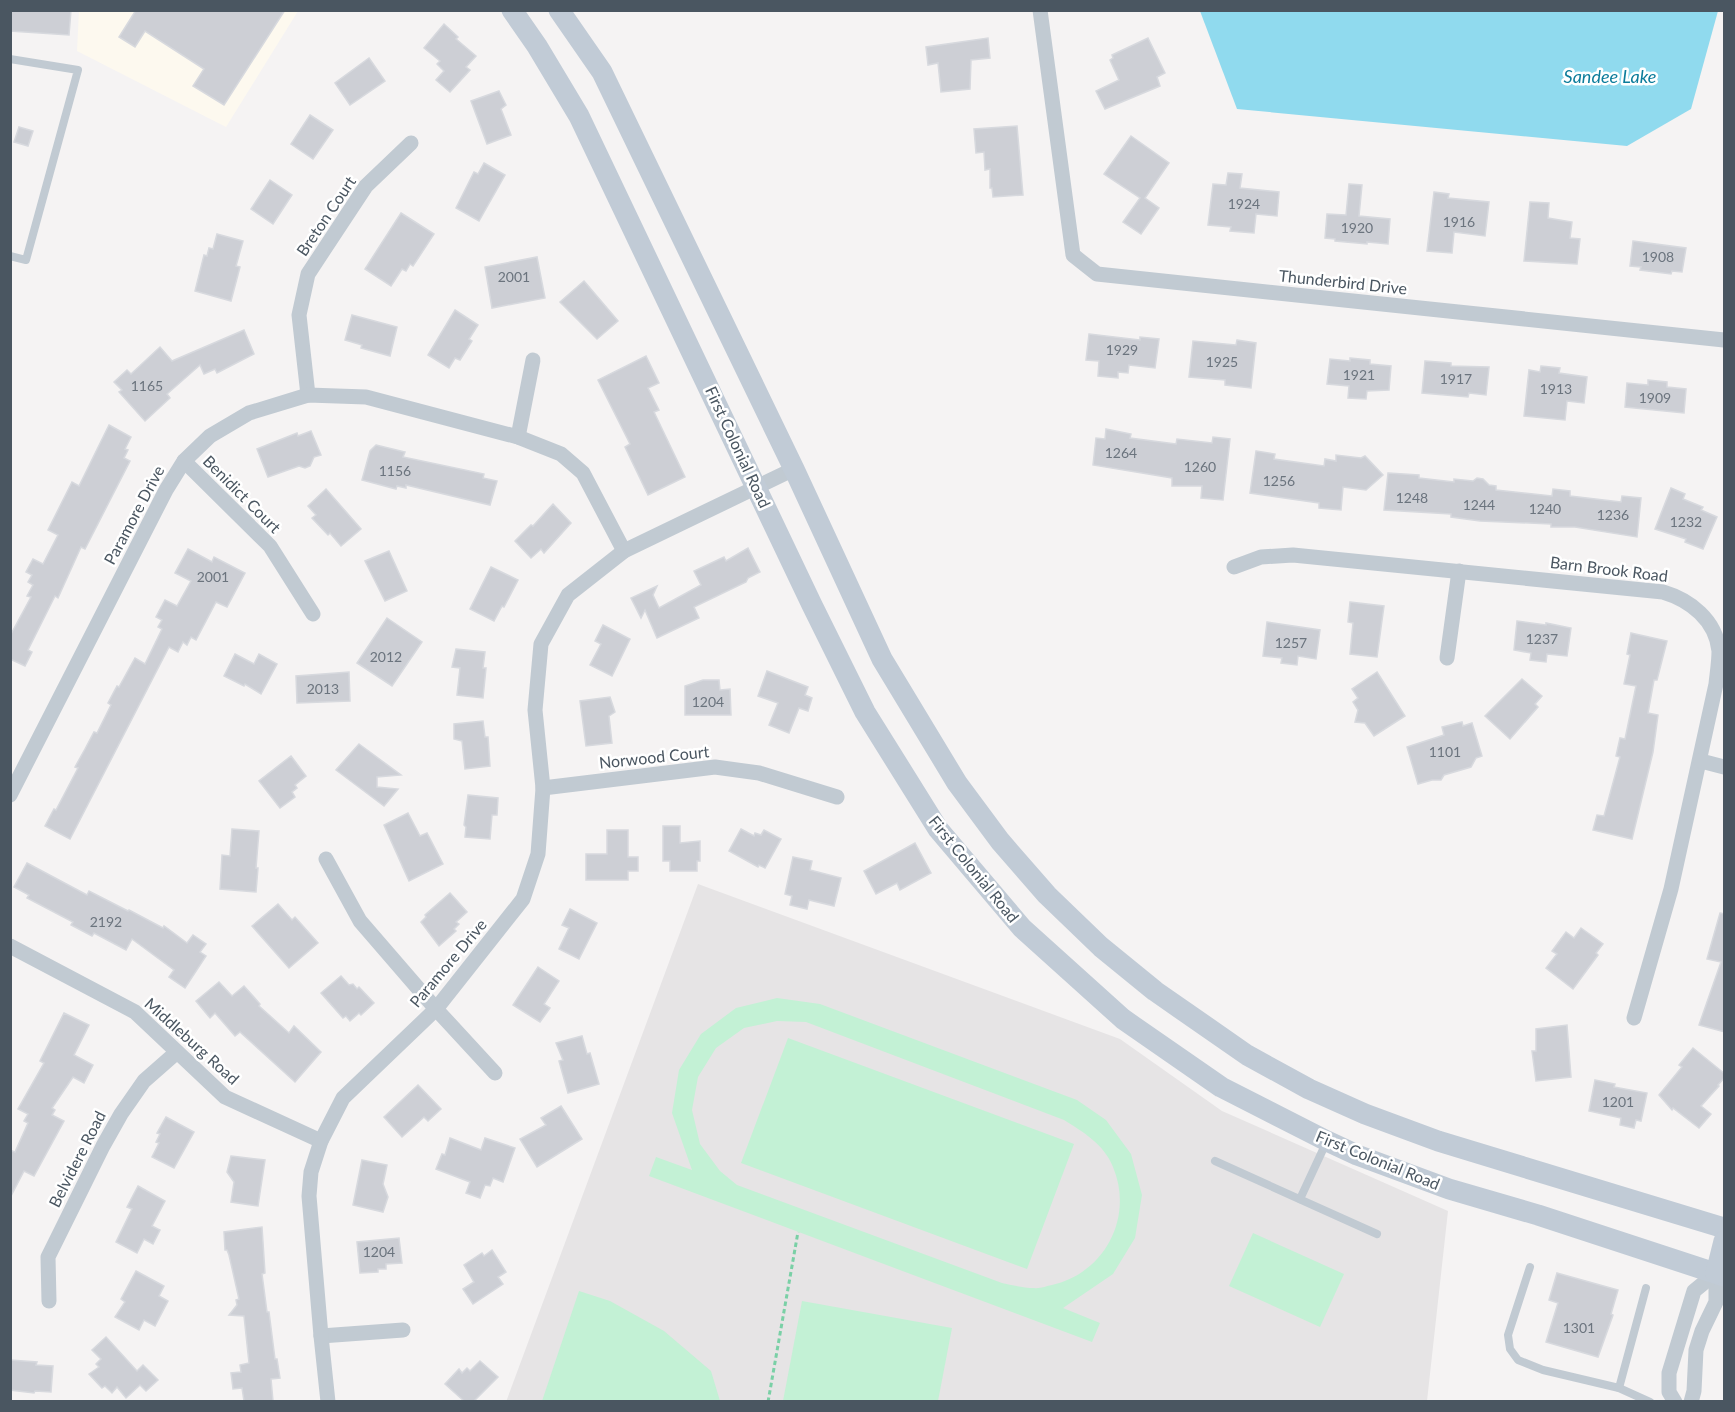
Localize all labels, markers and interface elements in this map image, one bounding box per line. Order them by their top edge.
water label: Sandee Lake [1564,65,1656,87]
street label: Breton Court [292,172,359,259]
house number: 1924 [1228,195,1260,212]
house number: 1916 [1443,213,1475,230]
house number: 1920 [1341,219,1373,236]
house number: 1908 [1642,248,1674,265]
street label: Thunderbird Drive [1278,265,1408,298]
house number: 2001 [498,268,530,285]
house number: 1929 [1106,341,1138,358]
house number: 1925 [1206,353,1238,370]
house number: 1921 [1343,366,1375,383]
house number: 1917 [1440,370,1472,387]
house number: 1165 [131,377,163,394]
house number: 1913 [1540,380,1572,397]
street label: First Colonial Road [702,383,775,511]
house number: 1909 [1639,389,1671,406]
house number: 1264 [1105,444,1137,461]
street label: Benidict Court [200,451,285,537]
house number: 1260 [1184,458,1216,475]
street label: Paramore Drive [99,462,168,568]
house number: 1156 [379,462,411,479]
house number: 1256 [1263,472,1295,489]
house number: 1248 [1396,489,1428,506]
house number: 1244 [1463,496,1495,513]
house number: 1240 [1529,500,1561,517]
house number: 1236 [1597,506,1629,523]
house number: 1232 [1670,513,1702,530]
street label: Barn Brook Road [1549,552,1669,585]
house number: 2001 [197,568,229,585]
house number: 1237 [1526,630,1558,647]
house number: 1257 [1275,634,1307,651]
house number: 2012 [370,648,402,665]
house number: 2013 [307,680,339,697]
house number: 1204 [692,693,724,710]
street label: Norwood Court [598,741,710,772]
house number: 1101 [1429,743,1461,760]
street label: First Colonial Road [925,811,1023,926]
house number: 2192 [90,913,122,930]
street label: Paramore Drive [405,915,490,1011]
street label: Middleburg Road [141,993,243,1088]
house number: 1201 [1602,1093,1634,1110]
street label: Belvidere Road [44,1107,109,1210]
street label: First Colonial Road [1313,1126,1443,1193]
house number: 1204 [363,1243,395,1260]
house number: 1301 [1563,1319,1595,1336]

